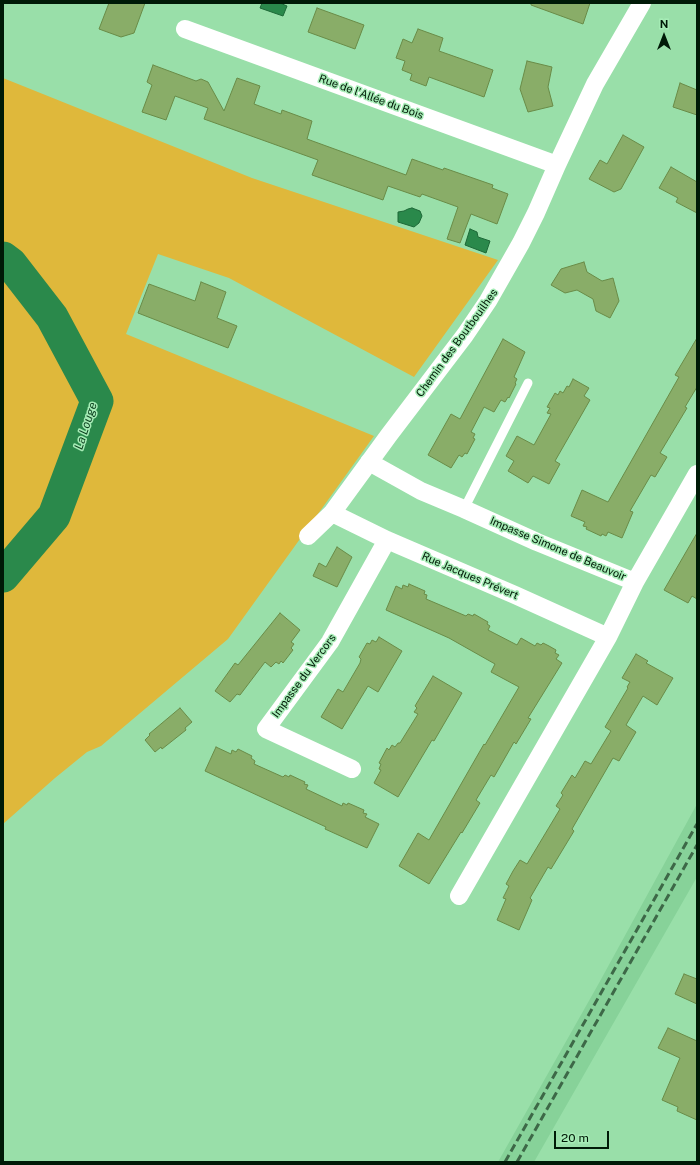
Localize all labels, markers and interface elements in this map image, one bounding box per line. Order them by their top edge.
north arrow [644,16,684,56]
text: N [660,18,668,30]
street label: Rue de l'Allée du Bois [317,72,425,122]
street label: Chemin des Boutbouilhes [413,286,501,400]
water label: La Louge [72,401,100,451]
street label: Impasse Simone de Beauvoir [488,514,628,584]
street label: Rue Jacques Prévert [420,550,520,602]
street label: Impasse du Vercors [269,632,339,720]
scale bar [556,1123,611,1149]
text: 20 m [561,1131,589,1145]

